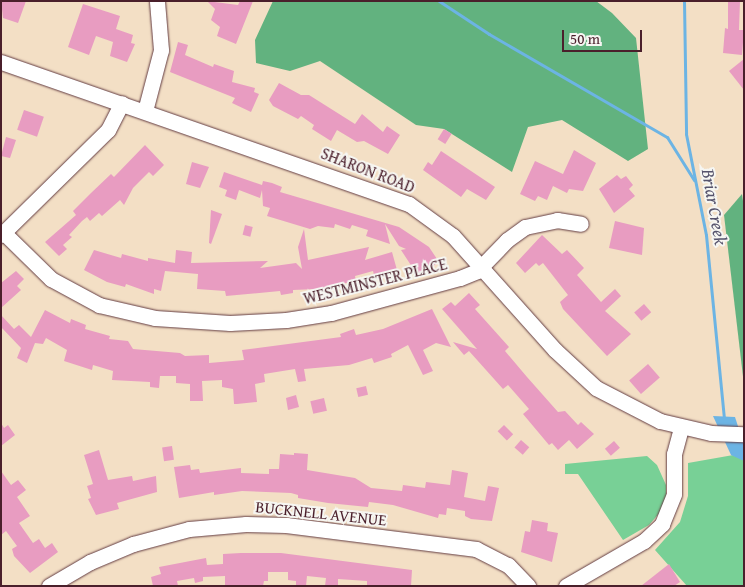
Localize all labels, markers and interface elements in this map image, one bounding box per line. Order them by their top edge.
scale bar [565,20,645,52]
text: 50 m [570,28,600,49]
street label: SHARON ROAD [318,143,418,197]
water label: Briar Creek [697,167,731,247]
street label: WESTMINSTER PLACE [301,254,449,308]
street label: BUCKNELL AVENUE [255,497,387,529]

